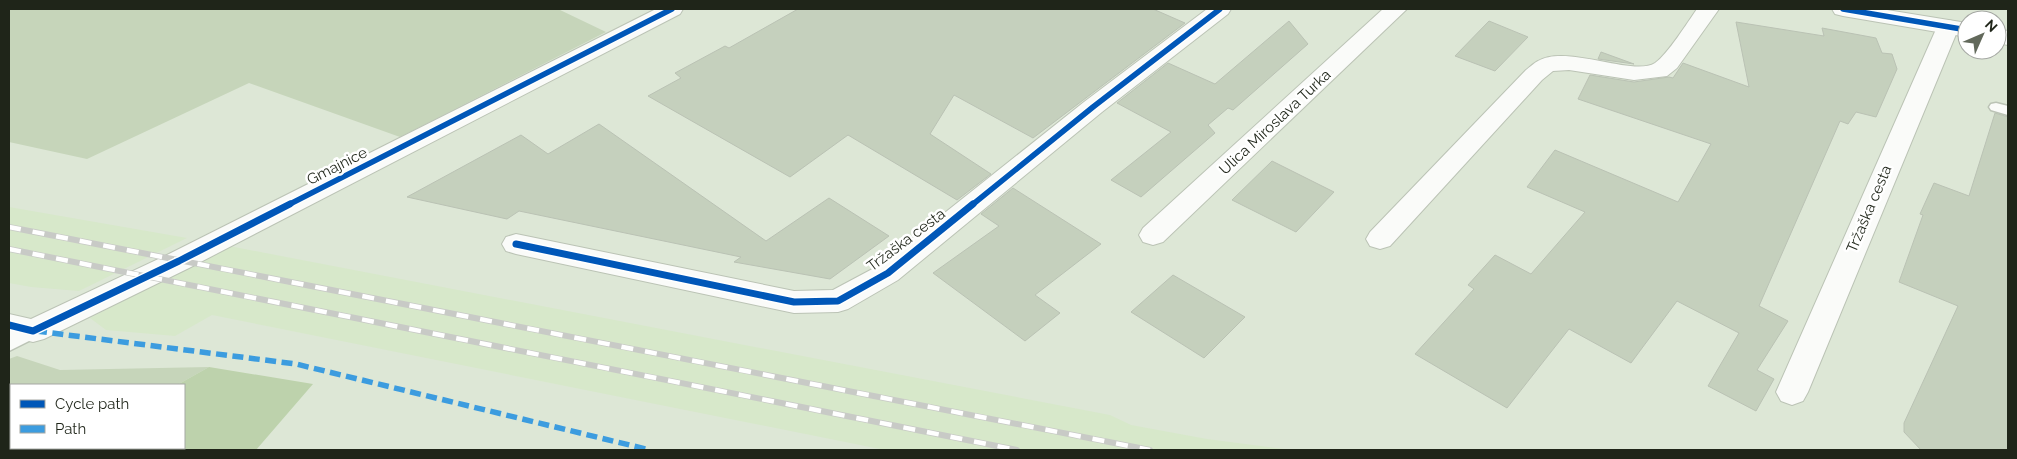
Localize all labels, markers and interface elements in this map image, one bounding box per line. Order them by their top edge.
north arrow [1957,10,2007,60]
text: N [1982,16,2001,35]
street label: Ulica Miroslava Turka [1215,66,1335,178]
street label: Gmajnice [304,143,370,189]
street label: Tržaška cesta [1843,163,1895,255]
street label: Tržaška cesta [863,205,949,275]
legend [10,384,185,449]
text: Cycle path [55,395,129,413]
text: Path [55,420,86,438]

